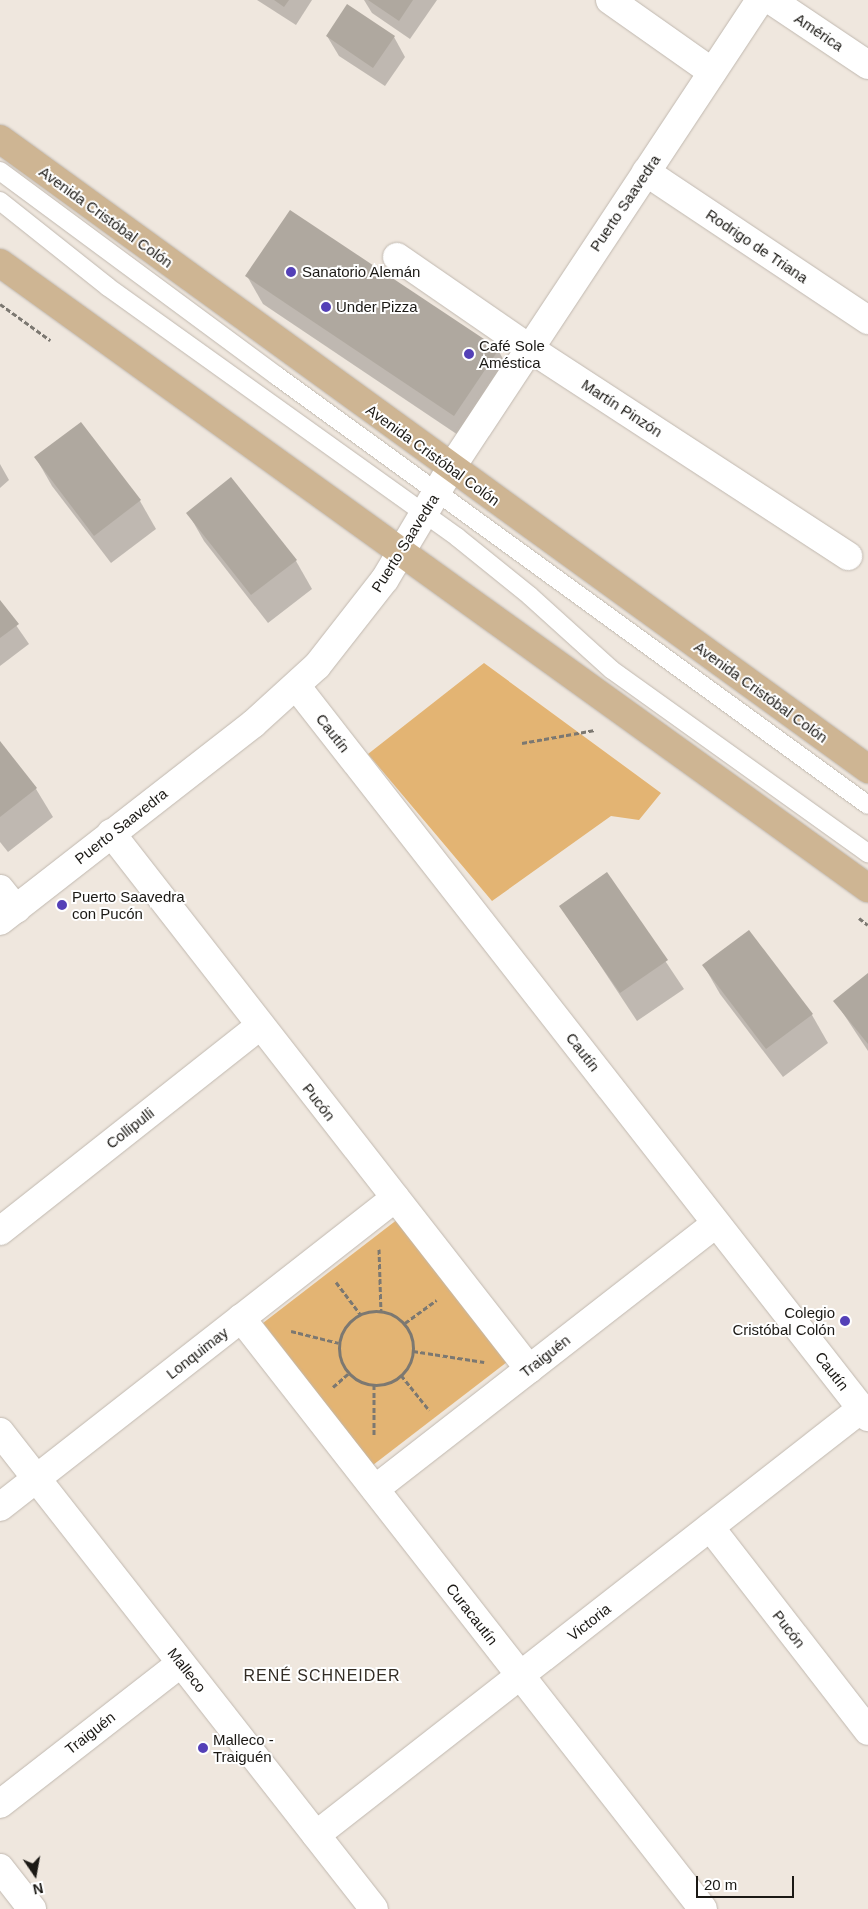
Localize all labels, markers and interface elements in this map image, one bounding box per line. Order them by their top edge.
street label: América [791,9,847,55]
street label: Puerto Saavedra [586,151,664,255]
street label: Avenida Cristóbal Colón [36,163,176,271]
street label: Rodrigo de Triana [702,205,812,287]
place label: Sanatorio Alemán [302,263,421,281]
marker: Sanatorio Alemán [284,265,298,279]
place label: Under Pizza [336,298,418,316]
marker: Under Pizza [320,301,332,313]
place label: Café Sole Améstica [479,336,545,371]
marker: Café Sole Améstica [463,348,475,360]
street label: Martín Pinzón [578,375,666,441]
street label: Avenida Cristóbal Colón [363,401,503,509]
street label: Puerto Saavedra [368,490,442,596]
street label: Avenida Cristóbal Colón [691,638,831,746]
street label: Cautín [312,710,354,756]
street label: Puerto Saavedra [71,784,171,868]
place label: Puerto Saavedra con Pucón [72,887,185,922]
marker: Puerto Saavedra con Pucón [56,899,68,911]
street label: Cautín [562,1029,604,1075]
street label: Pucón [299,1080,339,1124]
street label: Collipulli [102,1104,158,1152]
place label: Colegio Cristóbal Colón [732,1303,835,1338]
marker: Colegio Cristóbal Colón [839,1315,851,1327]
street label: Lonquimay [163,1323,231,1383]
street label: Traiguén [516,1331,574,1381]
street label: Cautín [811,1348,853,1394]
street label: Curacautín [442,1580,502,1648]
street label: Victoria [564,1600,614,1644]
street label: Pucón [769,1607,809,1651]
street label: Malleco [164,1644,210,1696]
district label: RENÉ SCHNEIDER [242,1666,402,1686]
street label: Traiguén [61,1708,119,1758]
place label: Malleco - Traiguén [213,1730,274,1765]
marker: Malleco - Traiguén [197,1742,209,1754]
north arrow [10,1849,60,1899]
scale bar [698,1866,796,1898]
text: 20 m [704,1876,737,1893]
text: N [32,1880,45,1898]

